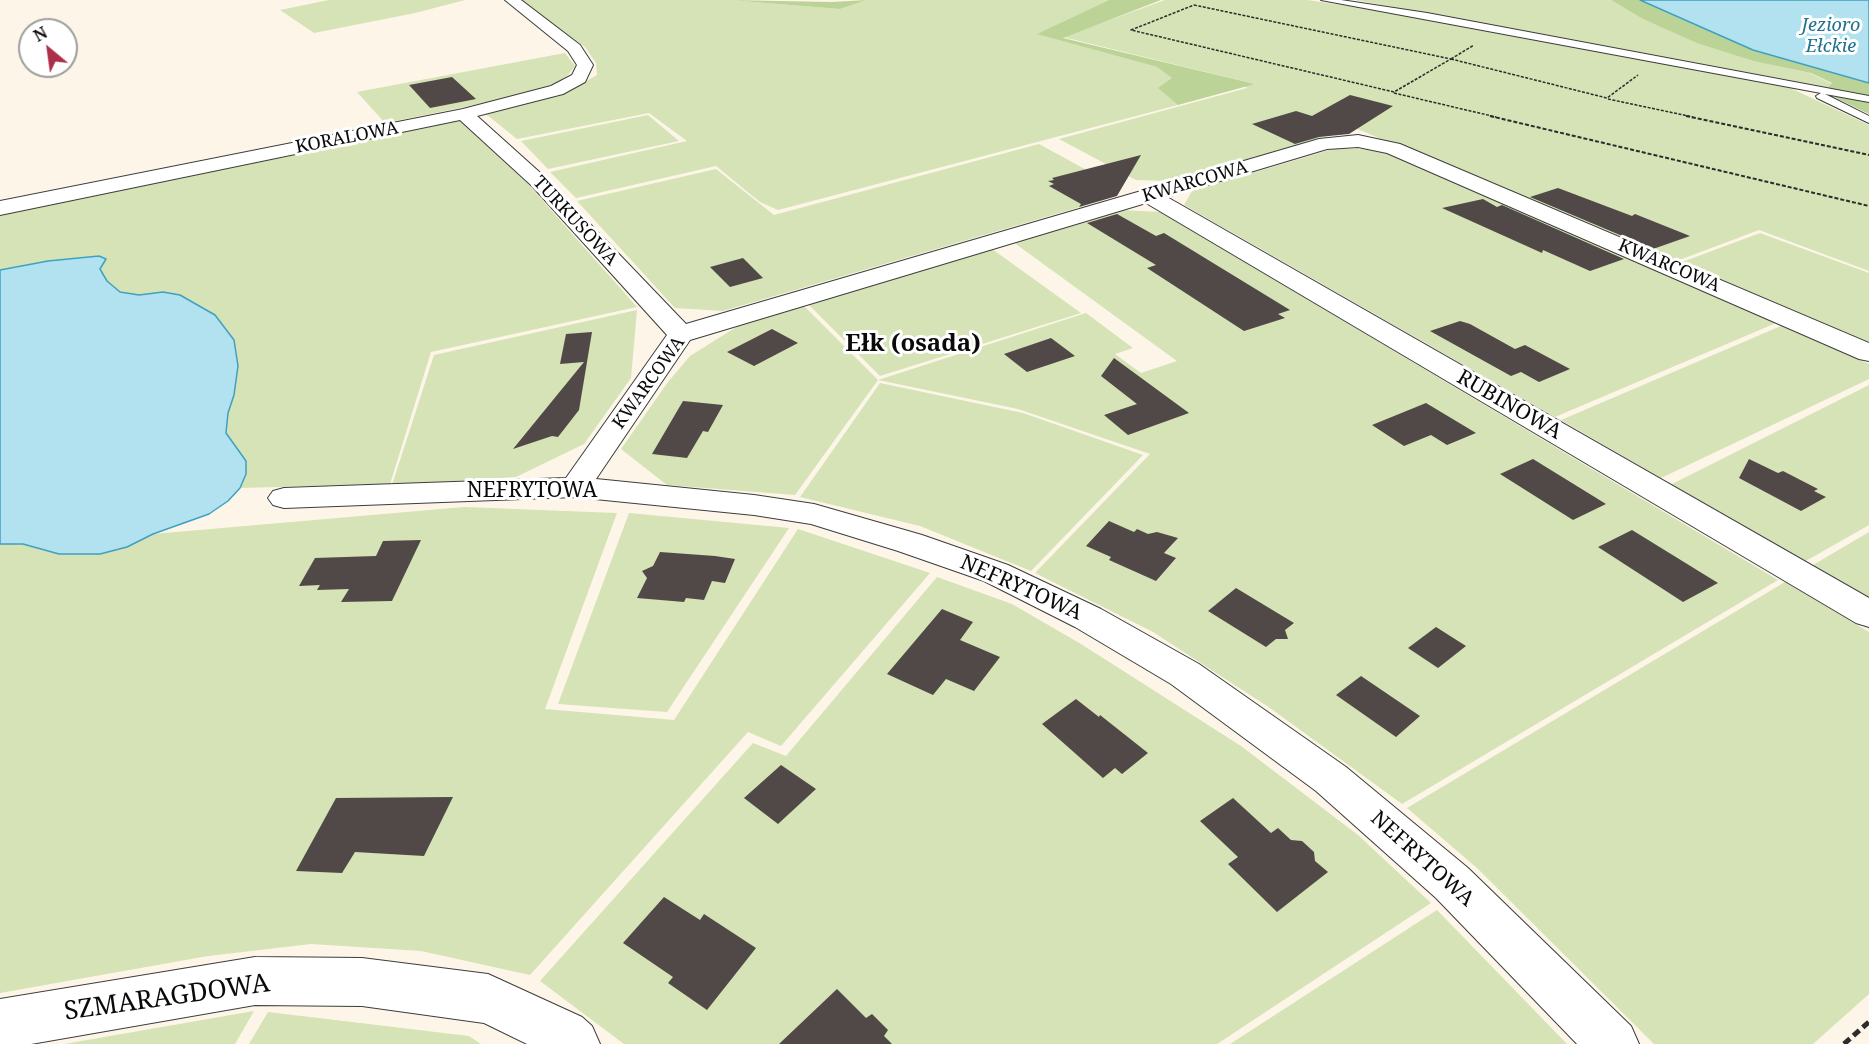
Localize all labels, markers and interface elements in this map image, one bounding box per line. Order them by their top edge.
water label: Jezioro Ełckie [1802,15,1860,57]
north arrow [18,18,78,78]
text: N [29,21,51,47]
street label: KORALOWA [294,117,400,159]
street label: KWARCOWA [1140,157,1250,207]
street label: TURKUSOWA [528,172,622,270]
street label: KWARCOWA [1615,235,1723,297]
district label: Ełk (osada) [845,330,981,358]
street label: KWARCOWA [608,333,690,433]
street label: RUBINOWA [1452,365,1566,445]
street label: NEFRYTOWA [467,478,597,504]
street label: NEFRYTOWA [956,550,1086,626]
street label: NEFRYTOWA [1365,806,1479,912]
street label: SZMARAGDOWA [62,968,272,1028]

